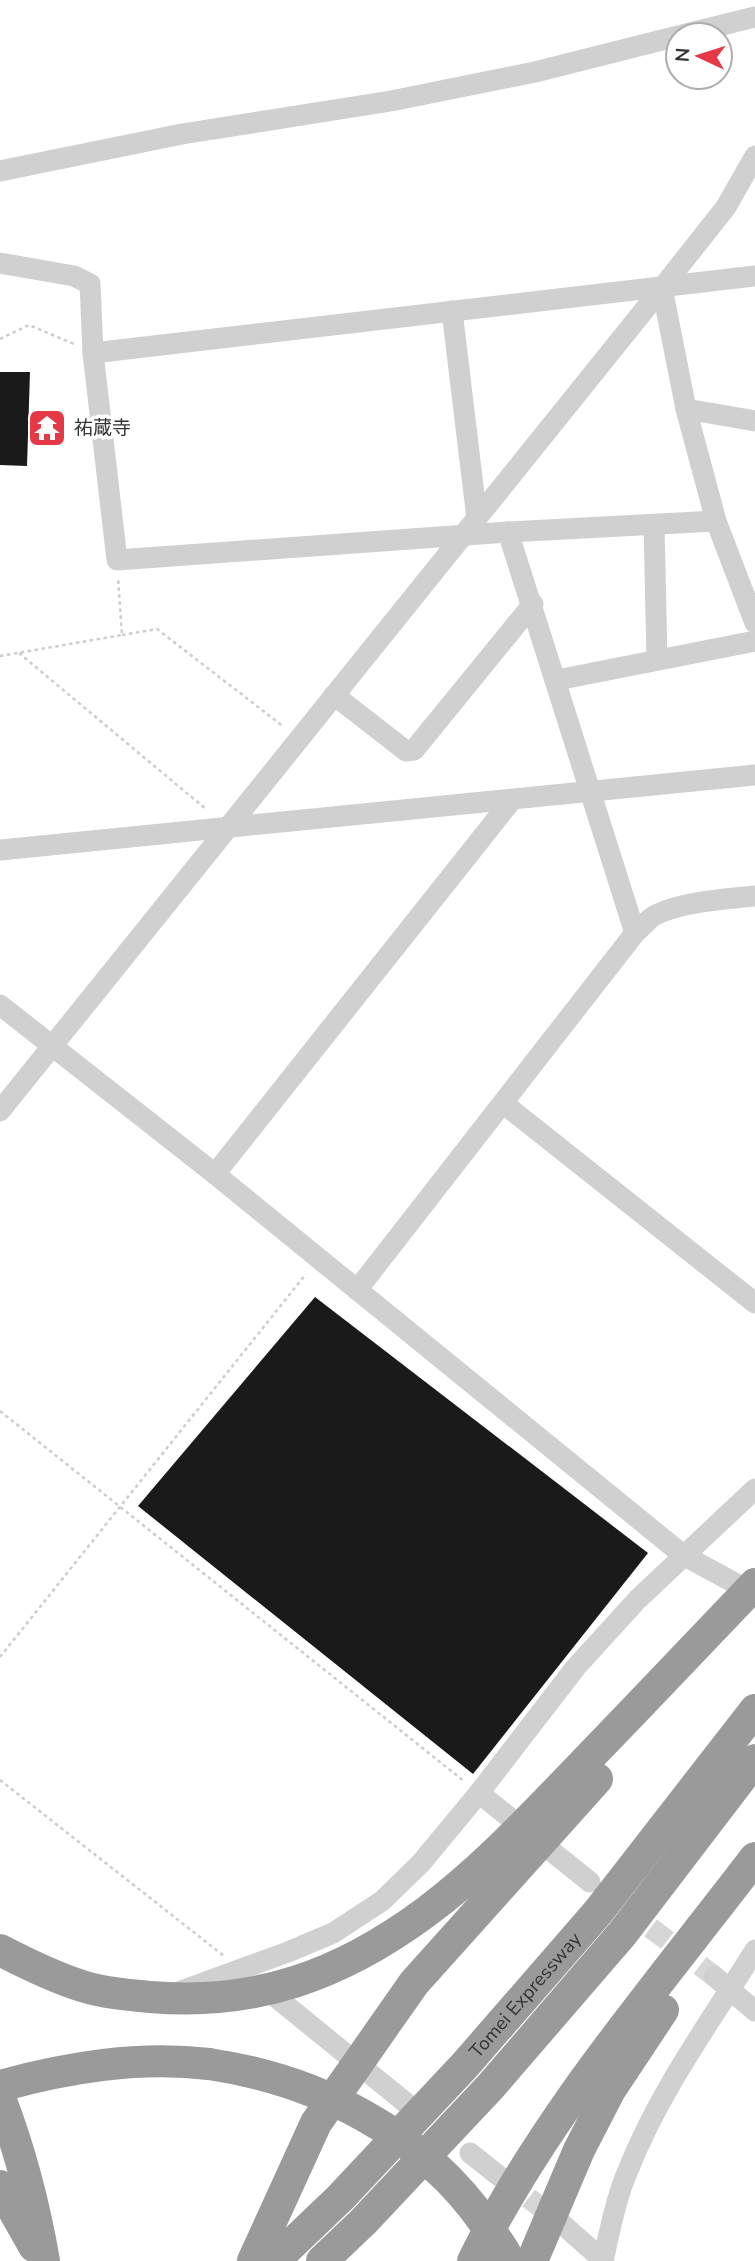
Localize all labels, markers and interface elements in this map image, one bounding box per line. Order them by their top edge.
north arrow [664,21,734,91]
text: N [670,47,697,63]
temple icon: 祐蔵寺 [26,407,68,449]
place label: 祐蔵寺 [74,415,131,441]
street label: Tomei Expressway [464,1927,588,2064]

